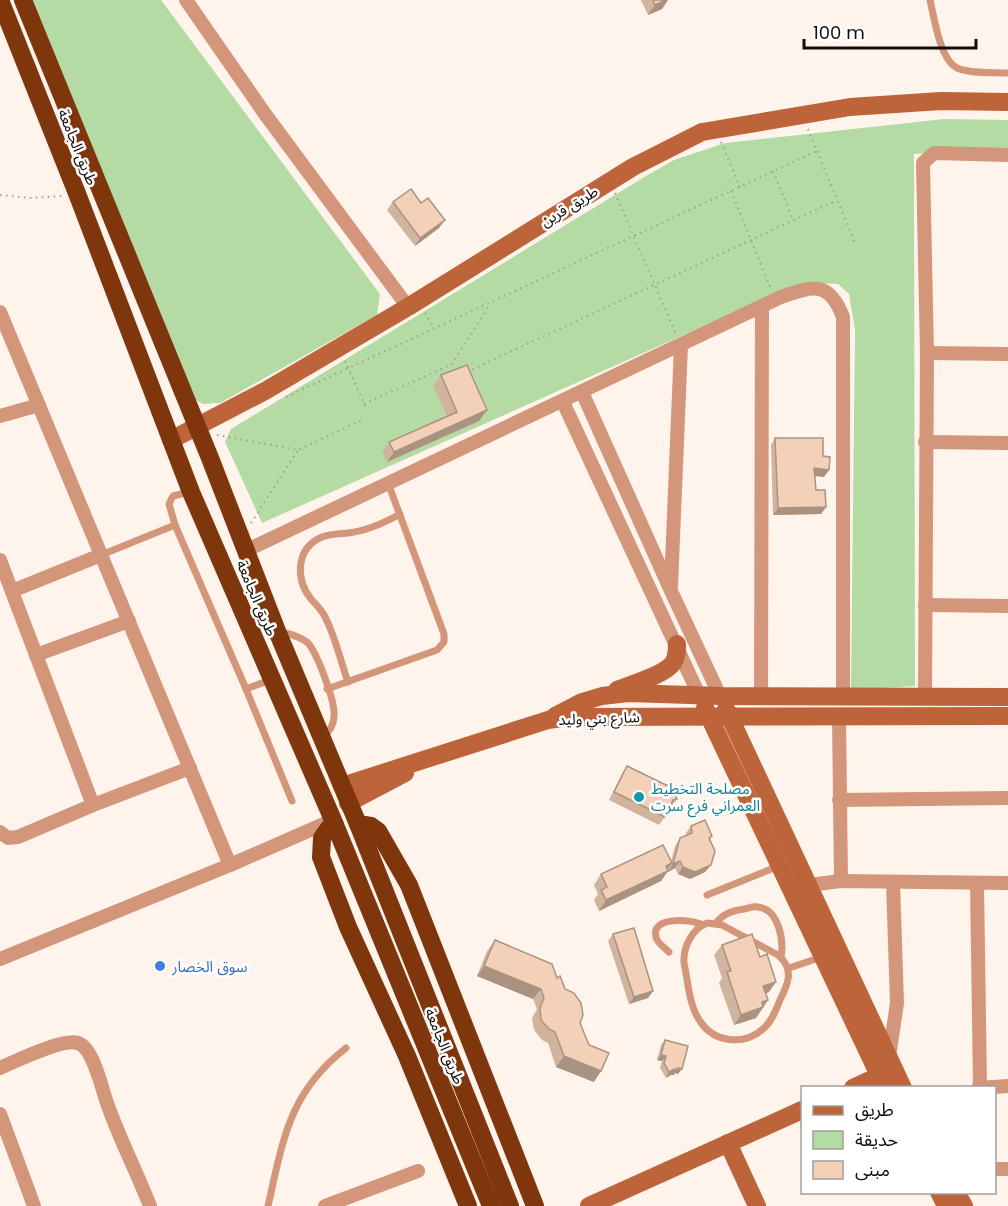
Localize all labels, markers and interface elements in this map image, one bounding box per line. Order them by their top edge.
scale bar [804,12,976,50]
text: 100 m [813,20,865,45]
street label: طريق الجامعة [53,106,103,188]
street label: طريق قرين [536,181,602,231]
street label: طريق الجامعة [232,557,282,639]
street label: شارع بني وليد [558,706,640,732]
place label: مصلحة التخطيط العمراني فرع سرت [651,778,760,818]
marker: مصلحة التخطيط العمراني فرع سرت [632,790,646,804]
place label: سوق الخصار [171,956,248,977]
marker: سوق الخصار [153,959,167,973]
street label: طريق الجامعة [420,1005,470,1087]
legend [801,1086,996,1194]
text: طريق [855,1097,894,1122]
text: حديقة [855,1127,898,1152]
text: مبنى [855,1157,890,1182]

